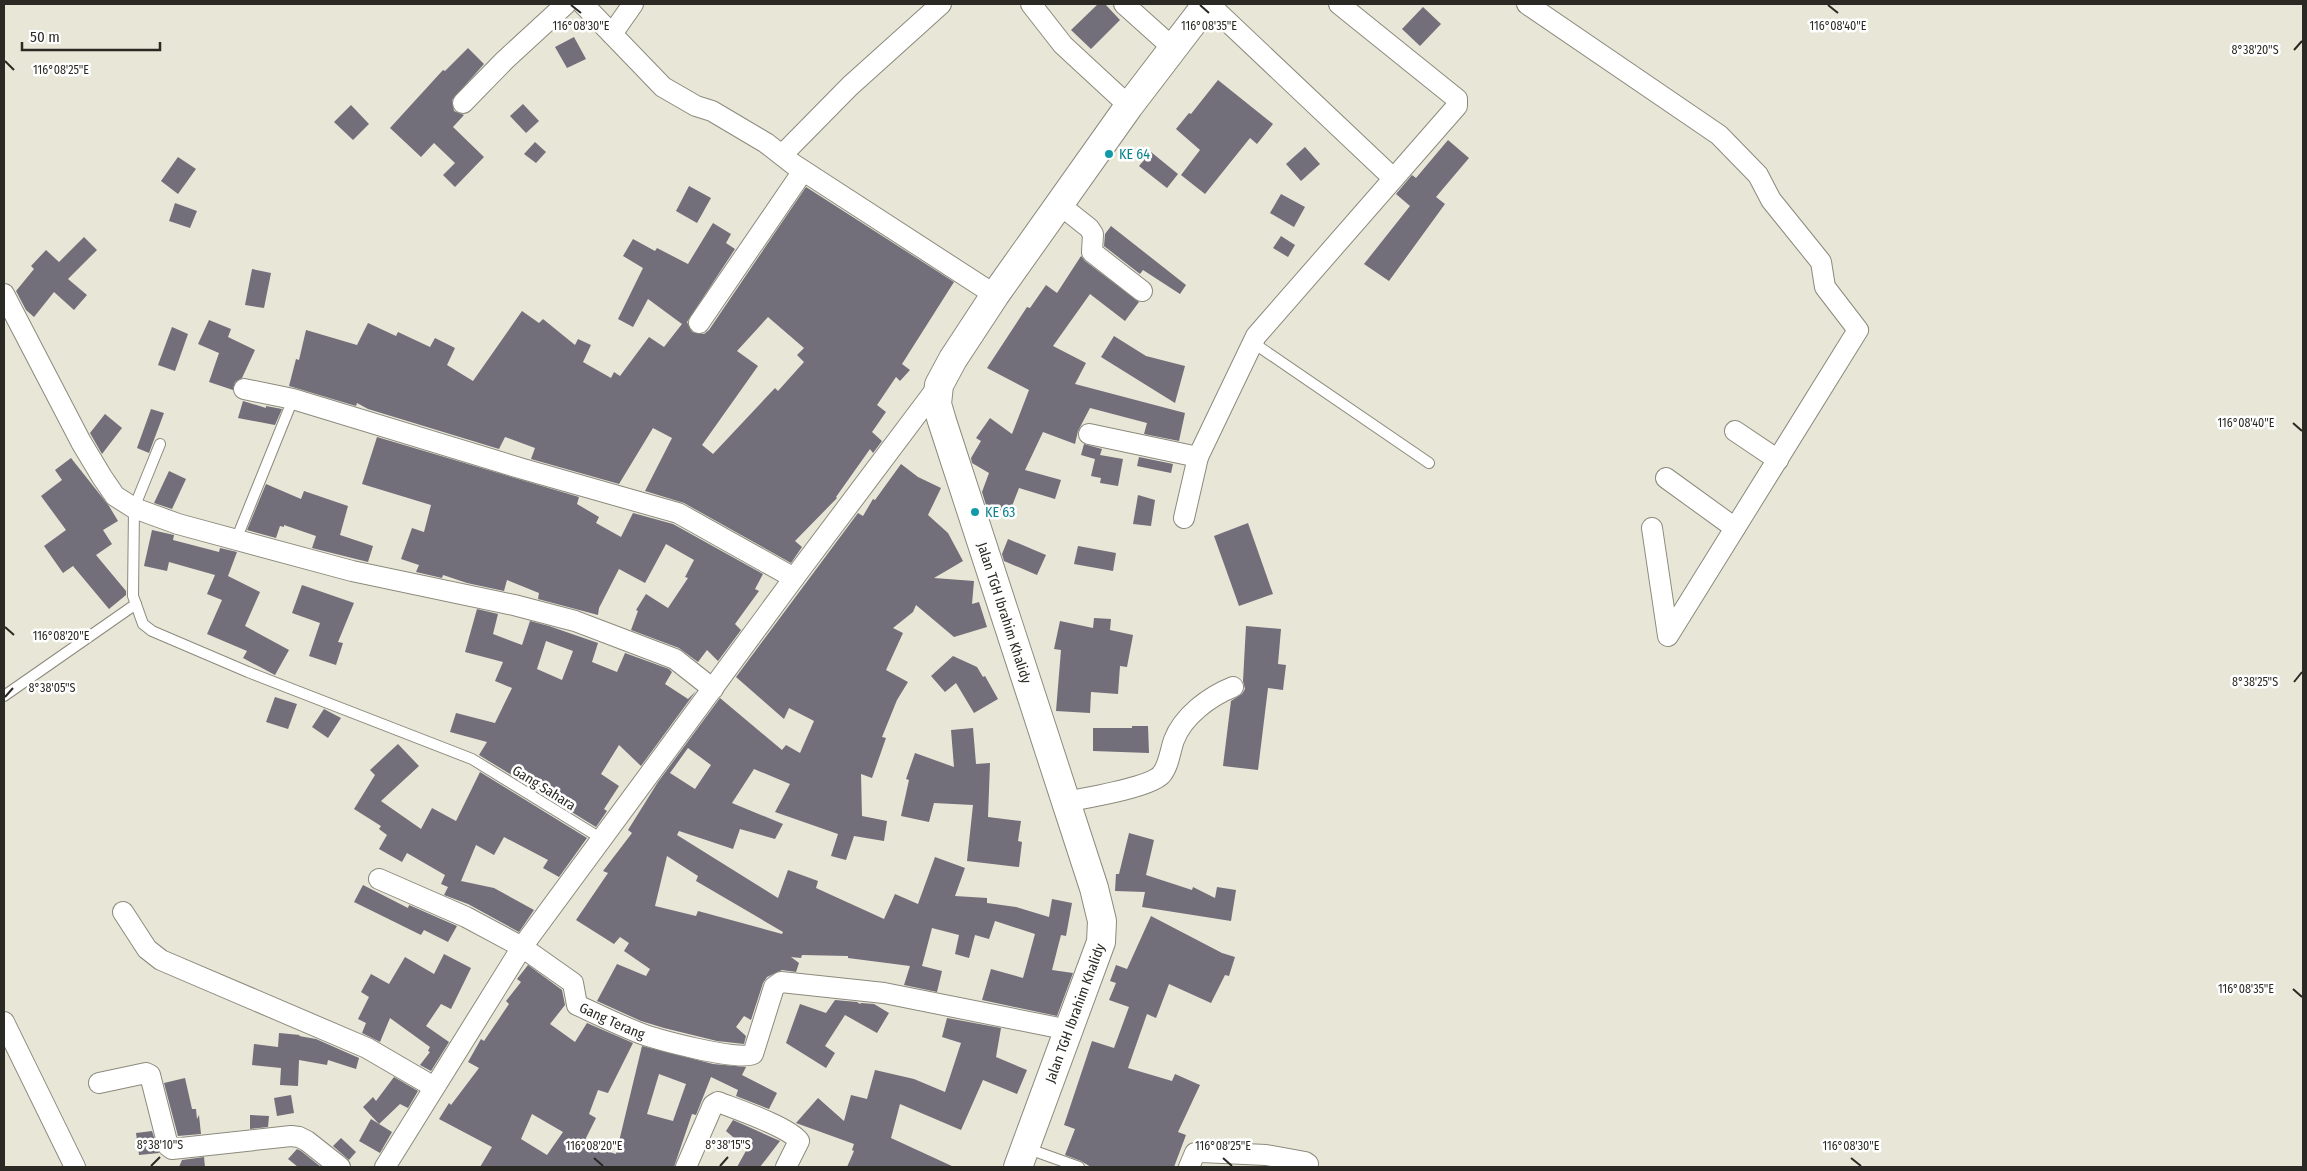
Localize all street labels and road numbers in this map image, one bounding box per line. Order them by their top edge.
street label: Jalan TGH Ibrahim Khalidy [973,540,1035,686]
street label: Gang Sahara [509,762,579,814]
street label: Jalan TGH Ibrahim Khalidy [1041,940,1109,1085]
street label: Gang Terang [577,999,648,1043]

